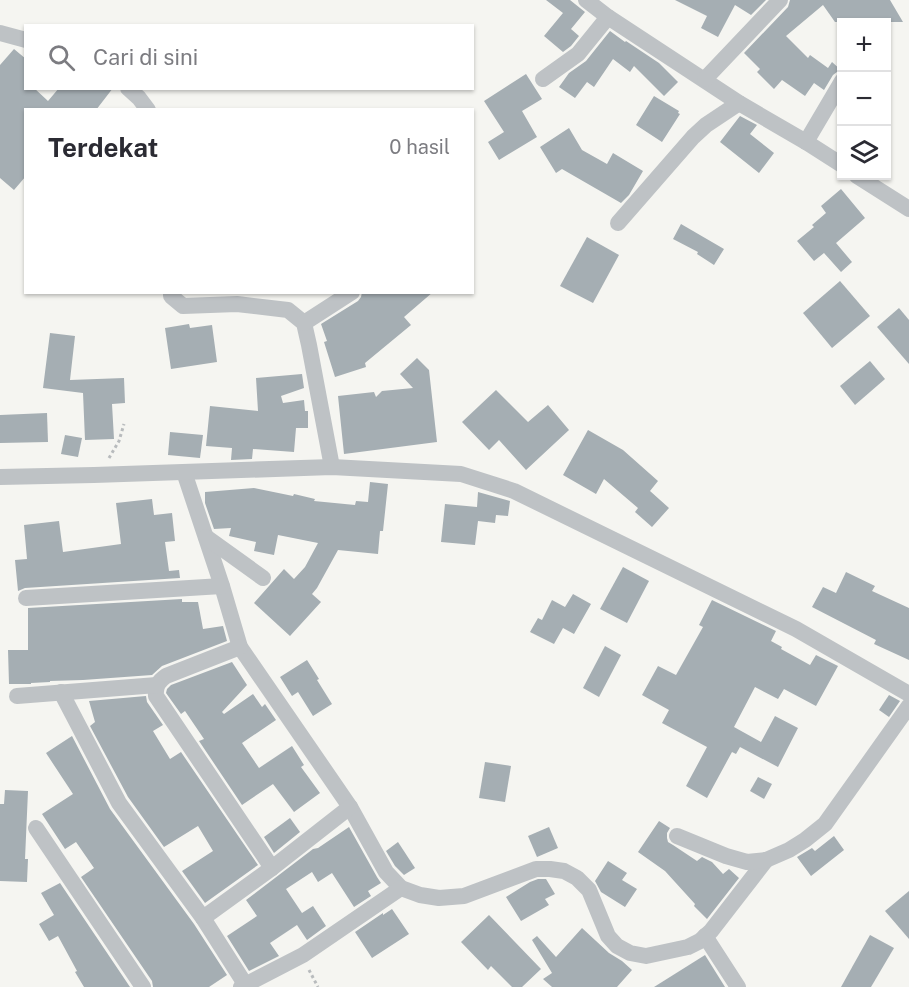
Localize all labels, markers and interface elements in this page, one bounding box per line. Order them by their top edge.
map controls [837,18,891,180]
button: + [837,18,891,72]
search box [24,24,474,90]
icon: search [45,41,78,74]
text: Cari di sini [93,44,198,70]
button: − [837,72,891,126]
button: layers [837,126,891,180]
text: Terdekat [48,132,158,163]
text: 0 hasil [389,135,450,159]

